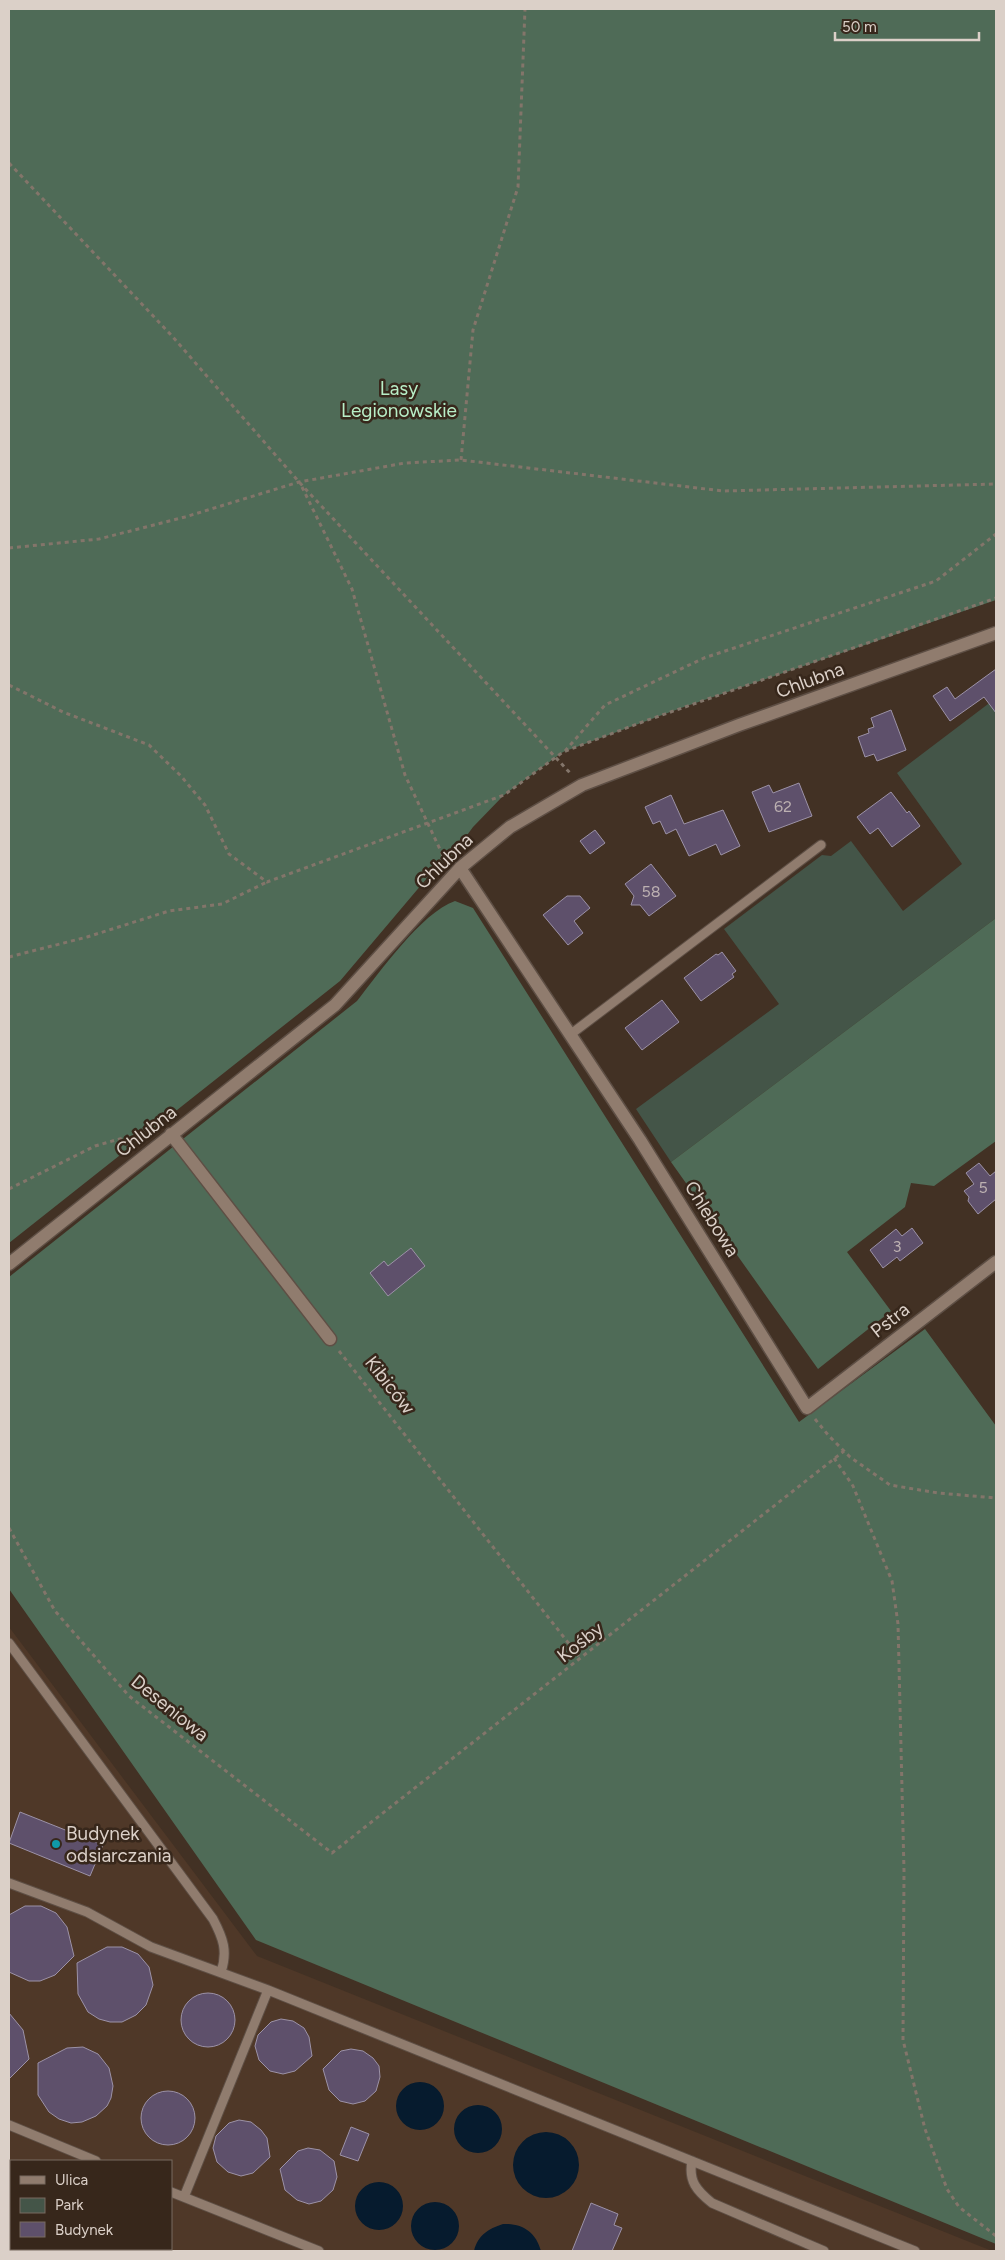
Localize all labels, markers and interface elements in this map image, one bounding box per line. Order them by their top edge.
scale bar [835,10,979,42]
text: 50 m [842,18,877,36]
park label: Lasy Legionowskie [341,377,457,422]
street label: Chlubna [773,657,847,703]
house number: 62 [774,797,792,816]
street label: Chlubna [411,828,477,894]
house number: 58 [641,882,661,901]
street label: Chlubna [111,1100,181,1162]
street label: Chlebowa [680,1177,744,1261]
house number: 5 [978,1178,988,1197]
house number: 3 [893,1237,901,1256]
street label: Pstra [866,1298,914,1342]
street label: Kibiców [360,1351,420,1419]
street label: Kośby [552,1617,608,1667]
street label: Deseniowa [127,1670,213,1746]
place label: Budynek odsiarczania [66,1822,172,1867]
marker: Budynek odsiarczania [50,1838,62,1850]
legend [10,2160,172,2250]
text: Ulica [55,2171,88,2189]
text: Park [55,2196,84,2214]
text: Budynek [55,2221,114,2239]

